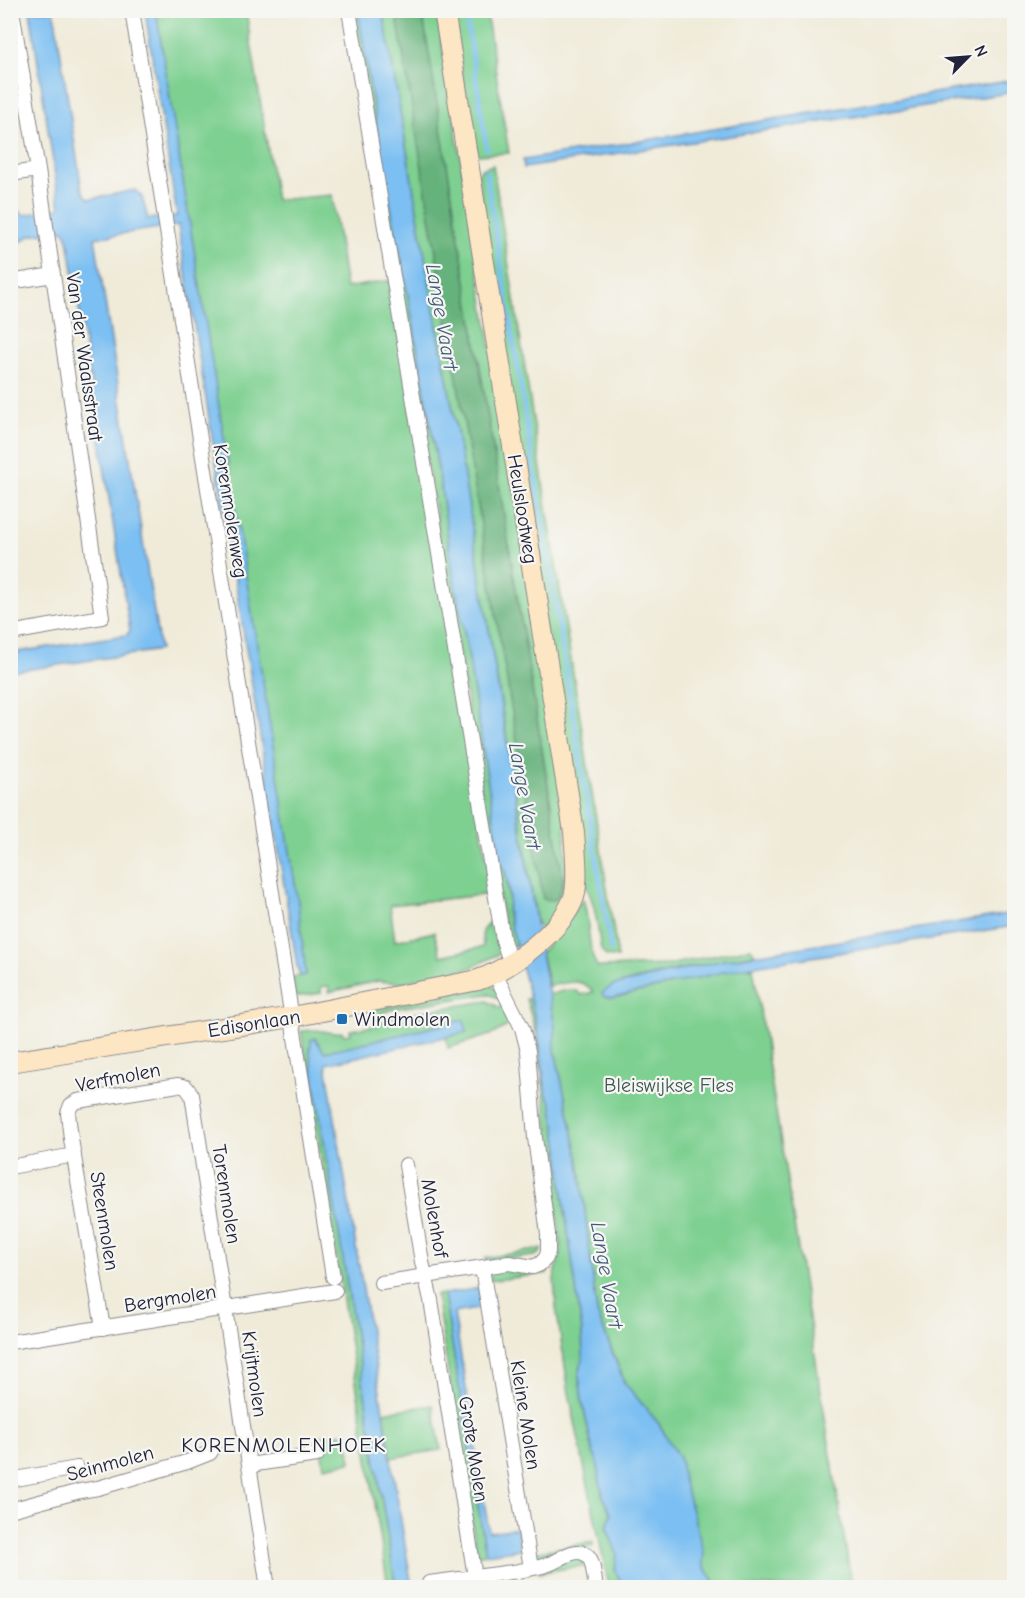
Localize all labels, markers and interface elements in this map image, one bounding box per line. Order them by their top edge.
north arrow [938,27,998,87]
text: N [970,43,991,60]
water label: Lange Vaart [421,262,463,374]
street label: Van der Waalsstraat [61,271,108,444]
street label: Korenmolenweg [209,442,252,580]
street label: Heulslootweg [502,453,543,566]
water label: Lange Vaart [504,741,546,853]
street label: Edisonlaan [206,1005,302,1042]
place label: Windmolen [354,1008,450,1031]
marker: Windmolen [335,1012,349,1026]
street label: Verfmolen [74,1058,162,1097]
park label: Bleiswijkse Fles [604,1074,734,1097]
street label: Torenmolen [207,1143,246,1245]
street label: Steenmolen [85,1170,124,1272]
street label: Molenhof [416,1177,453,1261]
water label: Lange Vaart [586,1220,628,1332]
street label: Bergmolen [122,1280,218,1317]
street label: Krijtmolen [237,1330,272,1419]
street label: Kleine Molen [505,1359,546,1472]
street label: Grote Molen [454,1394,493,1504]
district label: KORENMOLENHOEK [181,1433,387,1457]
street label: Seinmolen [64,1441,156,1486]

